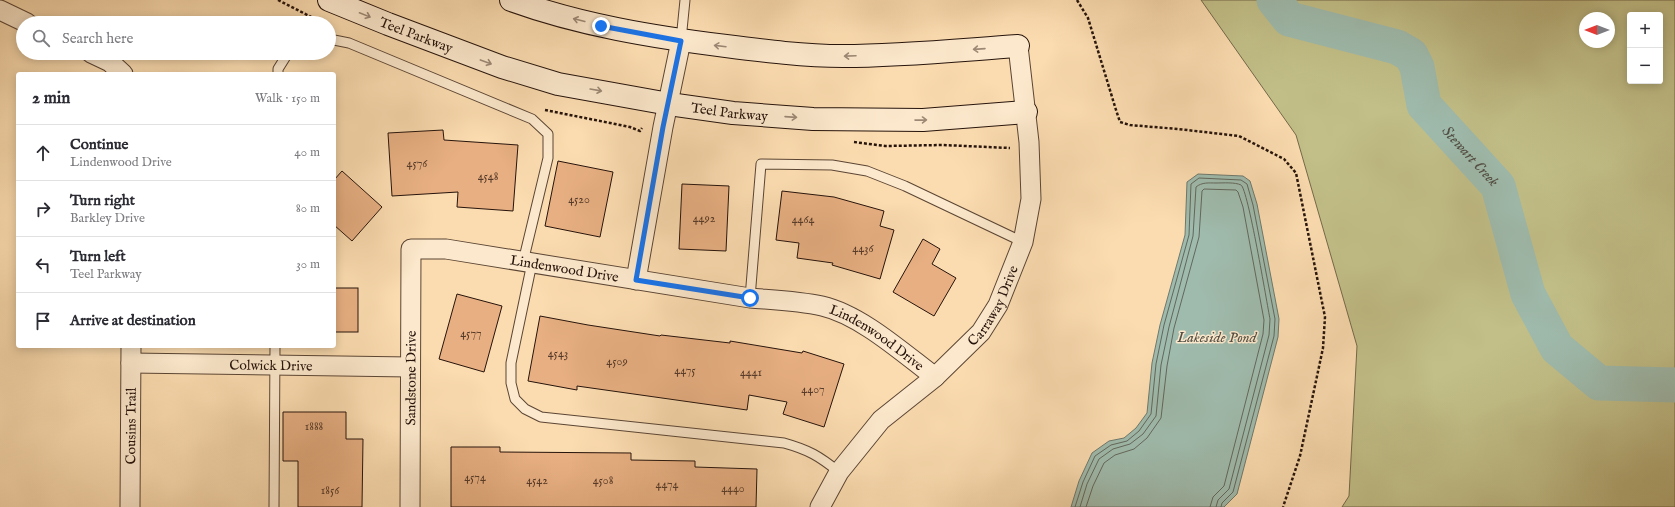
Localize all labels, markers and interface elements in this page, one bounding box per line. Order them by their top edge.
one-way arrow [359,12,371,20]
north arrow [1579,12,1615,48]
map controls [1627,12,1663,84]
button: + [1627,12,1663,48]
street label: Teel Parkway [376,13,455,58]
search box [16,16,336,60]
one-way arrow [572,16,585,23]
route end [592,17,610,35]
icon: search [30,27,52,49]
text: Search here [62,29,133,48]
one-way arrow [714,42,727,50]
one-way arrow [973,45,986,52]
button: − [1627,48,1663,84]
one-way arrow [844,52,857,60]
one-way arrow [480,58,492,66]
one-way arrow [590,87,603,95]
text: 2 min [32,88,70,109]
text: Walk · 150 m [255,90,320,107]
street label: Teel Parkway [690,99,769,126]
one-way arrow [784,114,797,121]
one-way arrow [914,116,927,124]
water label: Stewart Creek [1438,122,1503,191]
text: Continue [70,135,128,154]
icon: ahead [32,142,54,164]
text: 40 m [294,144,320,161]
text: Lindenwood Drive [70,154,172,171]
house number: 4576 [407,156,428,171]
house number: 4548 [478,169,499,184]
text: Turn right [70,191,135,210]
house number: 4520 [568,192,590,207]
icon: right [32,198,54,220]
text: 80 m [296,200,320,217]
text: Barkley Drive [70,210,145,227]
house number: 4492 [693,211,716,226]
house number: 4464 [792,212,814,227]
house number: 4436 [852,241,875,256]
text: Turn left [70,247,126,266]
street label: Lindenwood Drive [509,251,620,287]
icon: left [32,254,54,276]
text: 30 m [296,256,320,273]
street label: Carraway Drive [964,262,1023,350]
text: Teel Parkway [70,266,142,283]
route start [741,289,759,307]
street label: Lindenwood Drive [827,301,928,376]
icon: arrive [32,310,54,332]
text: Arrive at destination [70,311,196,330]
house number: 4577 [460,326,482,341]
water label: Lakeside Pond [1176,328,1258,347]
street label: Sandstone Drive [402,330,421,426]
house number: 4543 [548,346,568,361]
house number: 4509 [606,354,628,369]
street label: Colwick Drive [229,356,313,376]
house number: 4475 [674,363,696,378]
house number: 4441 [740,365,762,380]
house number: 4407 [801,382,825,397]
street label: Cousins Trail [122,387,141,464]
house number: 1888 [305,419,324,434]
house number: 4574 [464,470,486,485]
house number: 4542 [526,473,548,488]
house number: 4508 [593,473,614,488]
house number: 4474 [656,477,679,492]
house number: 4440 [721,481,745,496]
house number: 1856 [321,483,340,498]

